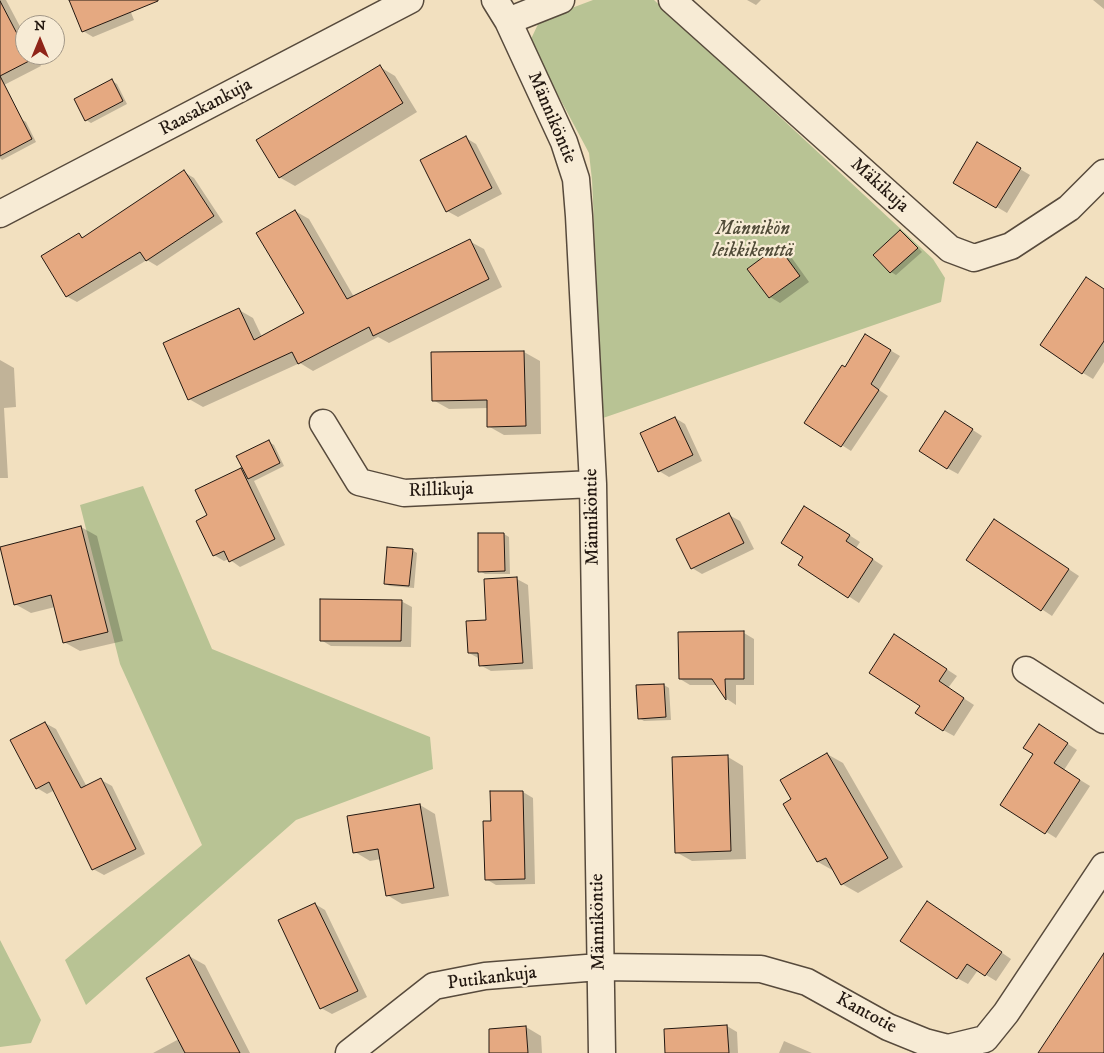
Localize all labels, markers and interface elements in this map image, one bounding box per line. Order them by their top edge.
north arrow [15,15,65,65]
text: N [34,17,46,35]
street label: Männiköntie [521,69,581,167]
street label: Raasakankuja [156,74,256,142]
street label: Mäkikuja [845,154,913,218]
park label: Männikön leikkikenttä [712,219,794,263]
street label: Männiköntie [581,468,605,566]
street label: Rillikuja [408,478,474,504]
street label: Männiköntie [587,873,611,971]
street label: Putikankuja [446,962,538,996]
street label: Kantotie [832,989,900,1039]

